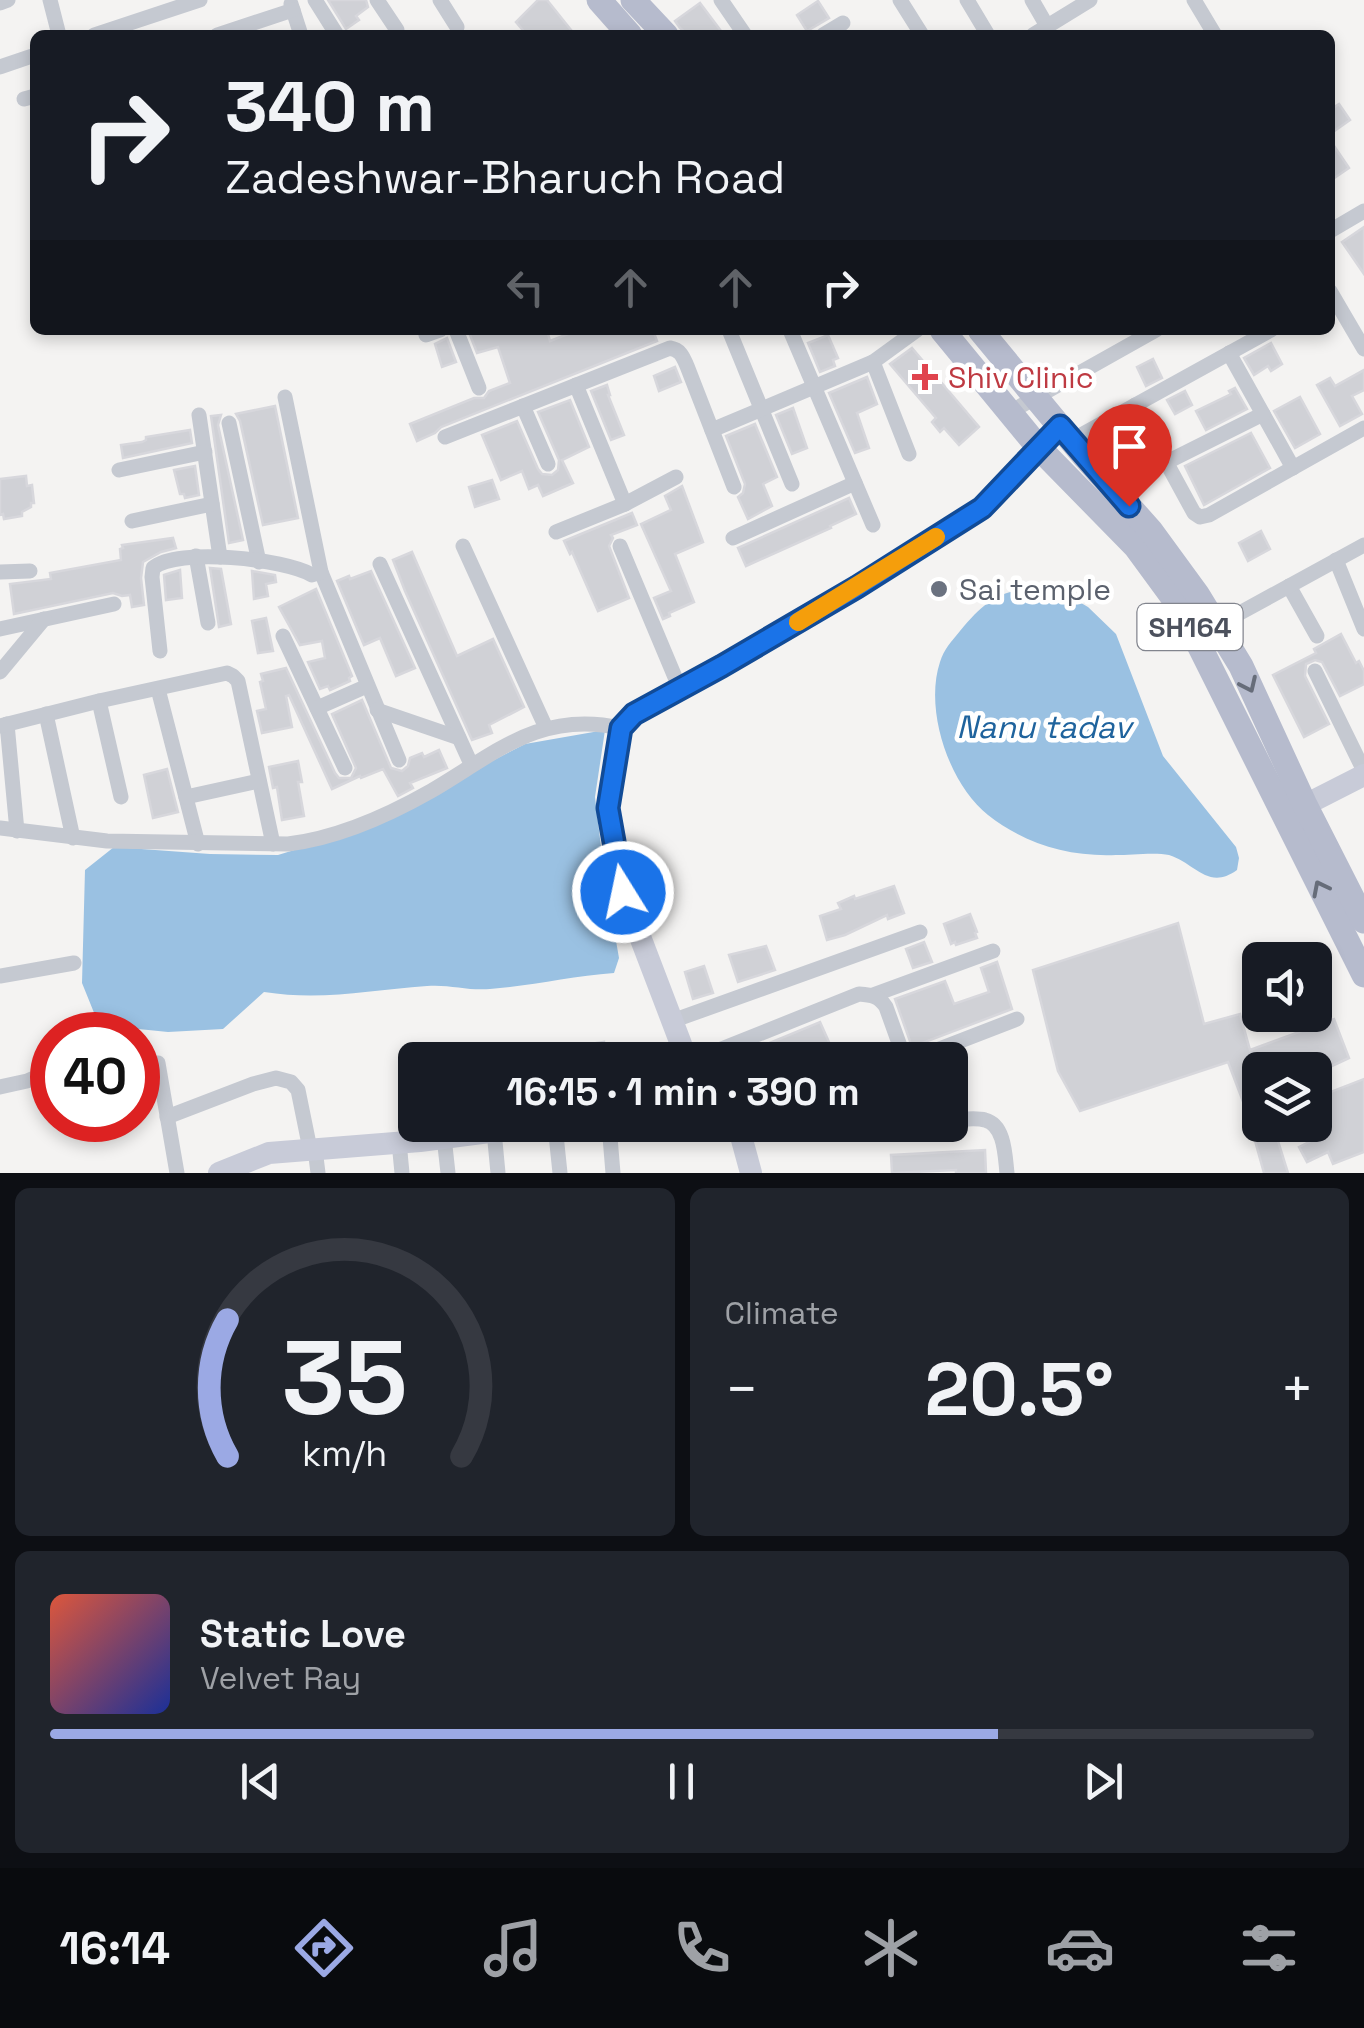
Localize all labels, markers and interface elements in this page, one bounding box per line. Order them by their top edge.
text: 340 m [225,62,435,151]
icon: right [60,70,190,200]
text: Zadeshwar-Bharuch Road [225,149,785,206]
icon: left [498,260,553,315]
icon: ahead [603,260,658,315]
icon: ahead [708,260,763,315]
icon: right [813,260,868,315]
place label: Shiv Clinic [948,358,1094,397]
marker: Shiv Clinic [912,364,938,390]
pin [1087,404,1172,507]
icon: arrive [1102,419,1157,474]
place label: Sai temple [959,570,1111,609]
marker: Sai temple [928,578,950,600]
road number: SH164 [1138,604,1242,650]
one-way arrow [1237,675,1257,693]
water label: Nanu tadav [957,707,1135,747]
position arrow [571,840,675,944]
one-way arrow [1312,880,1332,898]
map controls [1242,942,1332,1142]
button: sound [1242,942,1332,1032]
speed limit sign: 40 [30,1012,160,1142]
button: layers [1242,1052,1332,1142]
text: 16:15 · 1 min · 390 m [506,1068,860,1116]
text: Climate [725,1293,839,1333]
text: 35 [282,1312,408,1444]
text: 20.5° [925,1341,1114,1437]
text: − [725,1354,759,1424]
text: + [1280,1354,1314,1424]
text: km/h [302,1431,387,1476]
text: Static Love [200,1610,406,1658]
text: Velvet Ray [200,1658,361,1698]
icon: previous [233,1754,288,1809]
icon: pause [654,1754,709,1809]
icon: next [1076,1754,1131,1809]
icon: directions [289,1913,359,1983]
icon: music [478,1913,548,1983]
icon: phone [667,1913,737,1983]
icon: climate [856,1913,926,1983]
icon: car [1045,1913,1115,1983]
icon: filters [1234,1913,1304,1983]
text: 16:14 [60,1920,170,1977]

